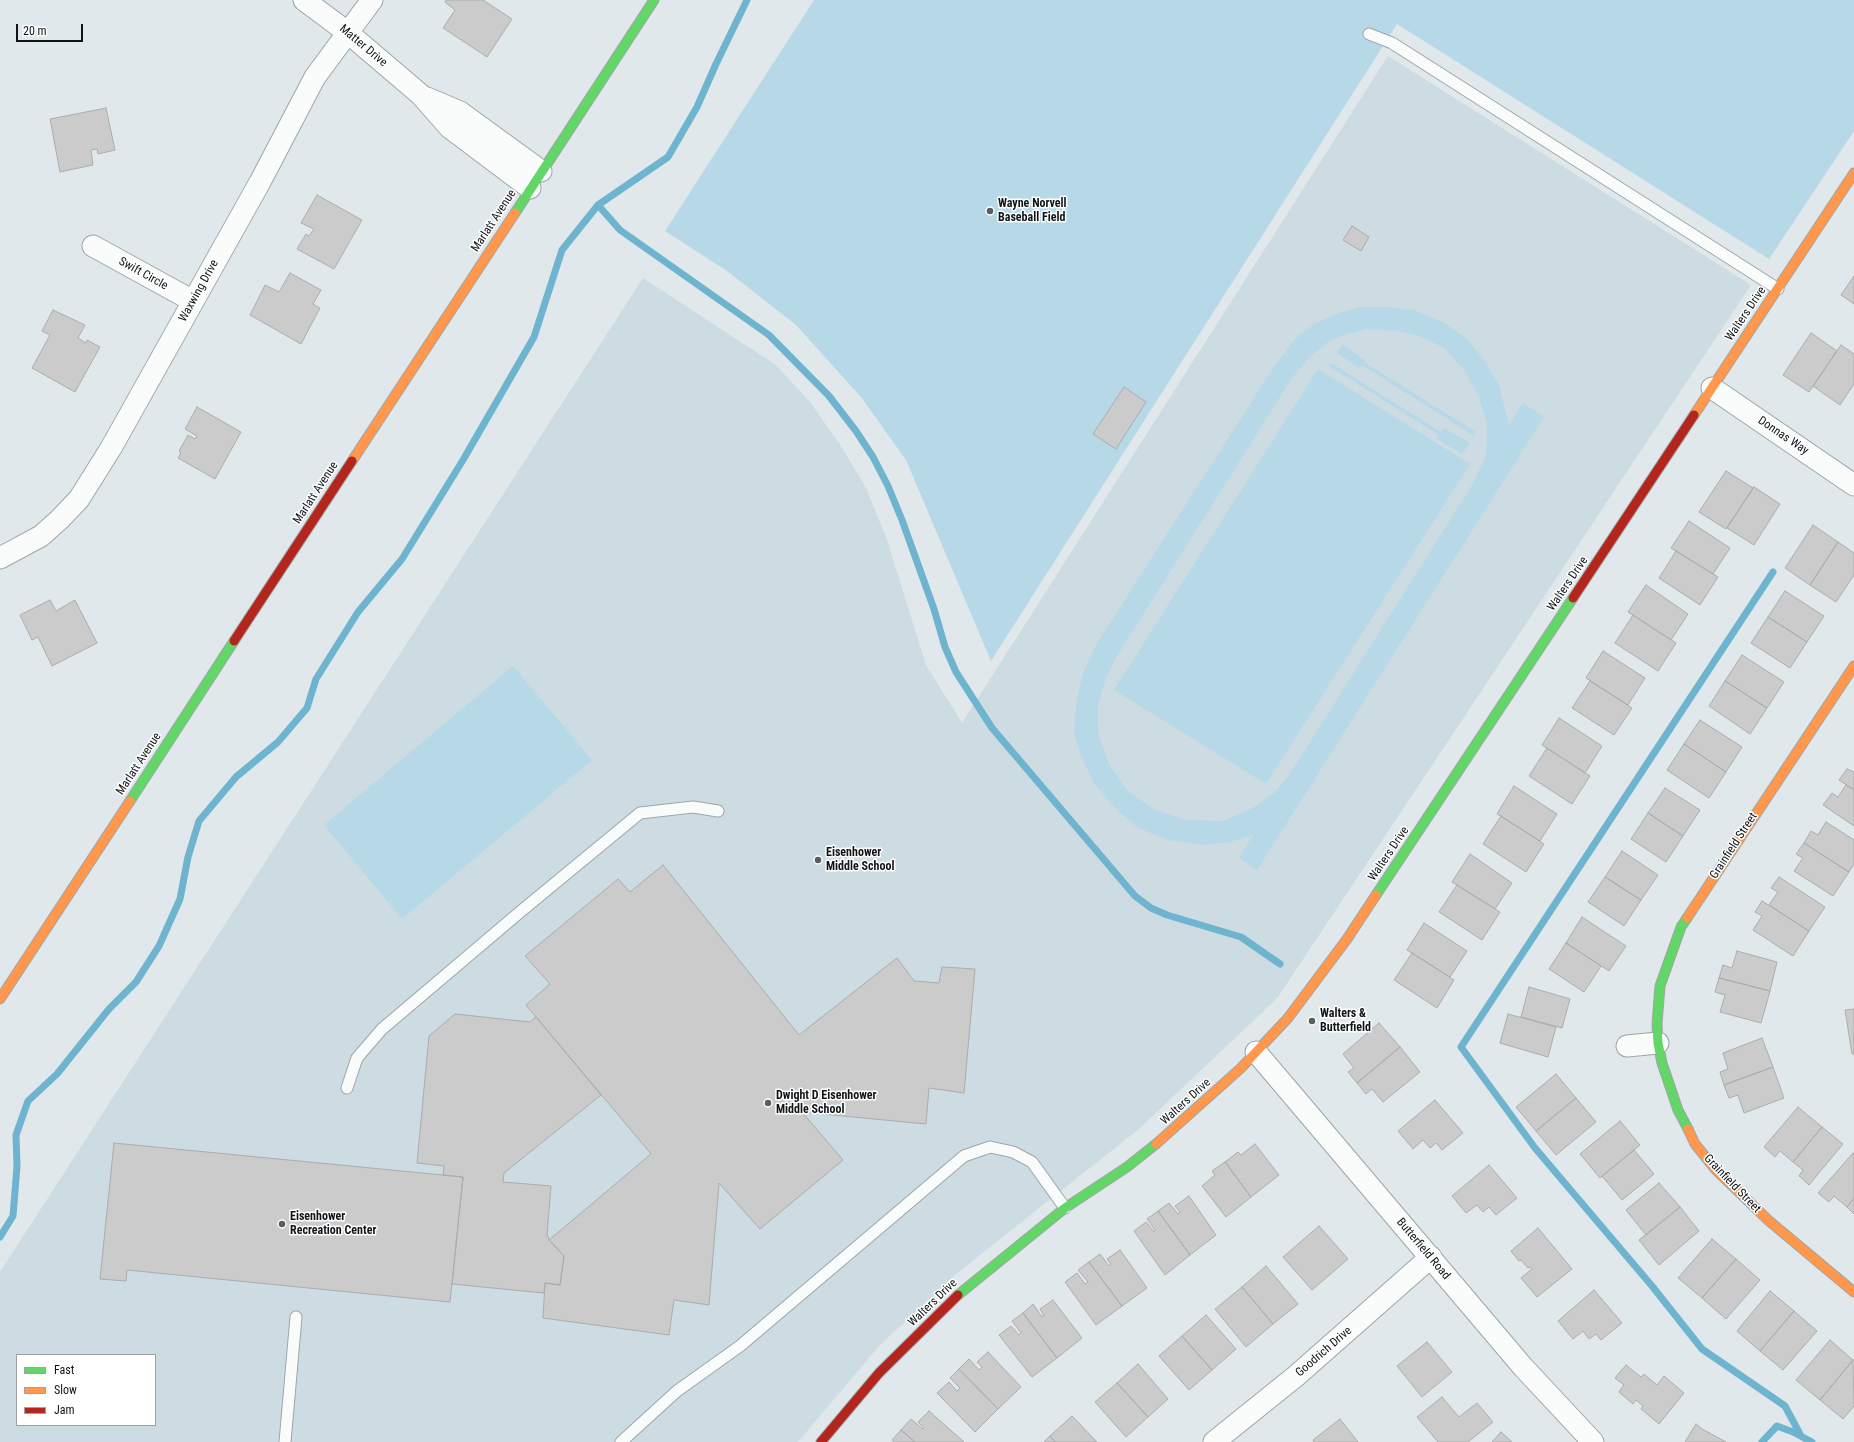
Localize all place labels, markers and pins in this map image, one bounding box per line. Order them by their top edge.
place label: Wayne Norvell Baseball Field [998,197,1067,225]
marker: Wayne Norvell Baseball Field [985,206,995,216]
place label: Eisenhower Middle School [826,846,894,874]
marker: Eisenhower Middle School [813,855,823,865]
place label: Walters & Butterfield [1320,1007,1371,1035]
marker: Walters & Butterfield [1307,1016,1317,1026]
place label: Dwight D Eisenhower Middle School [776,1089,877,1117]
marker: Dwight D Eisenhower Middle School [763,1098,773,1108]
place label: Eisenhower Recreation Center [290,1210,376,1238]
marker: Eisenhower Recreation Center [277,1219,287,1229]

